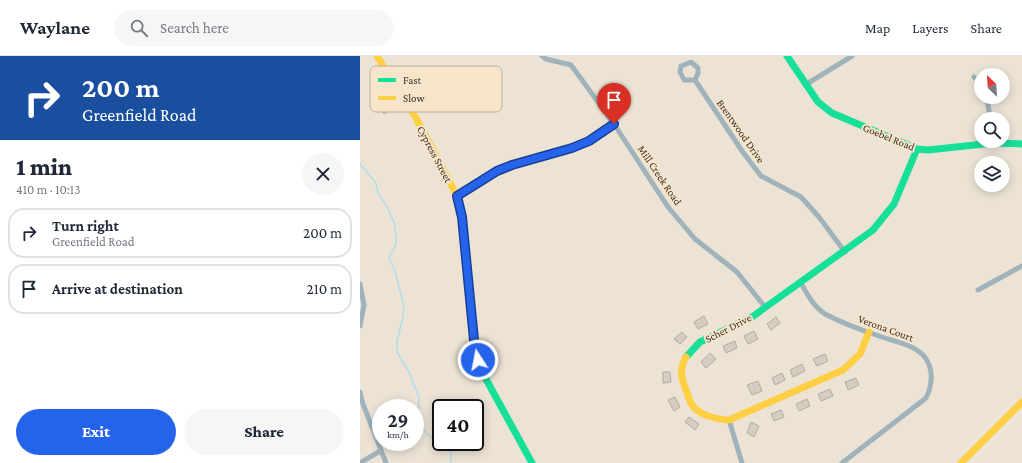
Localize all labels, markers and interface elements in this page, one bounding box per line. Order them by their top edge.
search box [114,10,394,46]
text: Waylane [20,17,90,38]
icon: search [128,17,150,39]
text: Search here [160,20,229,36]
text: Map [865,20,890,36]
text: Layers [912,20,949,36]
text: Share [971,20,1002,36]
legend [370,66,502,112]
north arrow [974,68,1010,104]
map controls [974,68,1010,192]
icon: right [16,72,68,124]
text: 200 m [82,72,159,103]
text: Fast [403,74,422,86]
pin [597,83,631,124]
icon: arrive [603,89,625,111]
text: Slow [403,92,425,104]
street label: Brentwood Drive [715,97,767,165]
text: Greenfield Road [82,105,197,125]
button: search [974,112,1010,148]
street label: Goebel Road [861,121,917,153]
street label: Cypress Street [414,124,455,185]
street label: Mill Creek Road [636,143,684,207]
text: 1 min [16,153,72,180]
button: close [302,153,344,195]
button: layers [974,156,1010,192]
text: 410 m · 10:13 [16,182,80,197]
text: Turn right [52,218,119,234]
icon: right [18,222,40,244]
text: 200 m [303,225,342,241]
text: Greenfield Road [52,234,135,249]
icon: arrive [18,278,40,300]
text: Arrive at destination [52,281,183,297]
text: 210 m [307,281,342,297]
street label: Scher Drive [703,311,753,345]
street label: Verona Court [857,312,916,344]
position arrow [457,339,499,381]
speed limit sign: 40 [432,399,484,451]
button: Exit [16,409,176,455]
button: Share [184,409,344,455]
text: 29 [387,409,409,431]
text: km/h [387,429,409,440]

